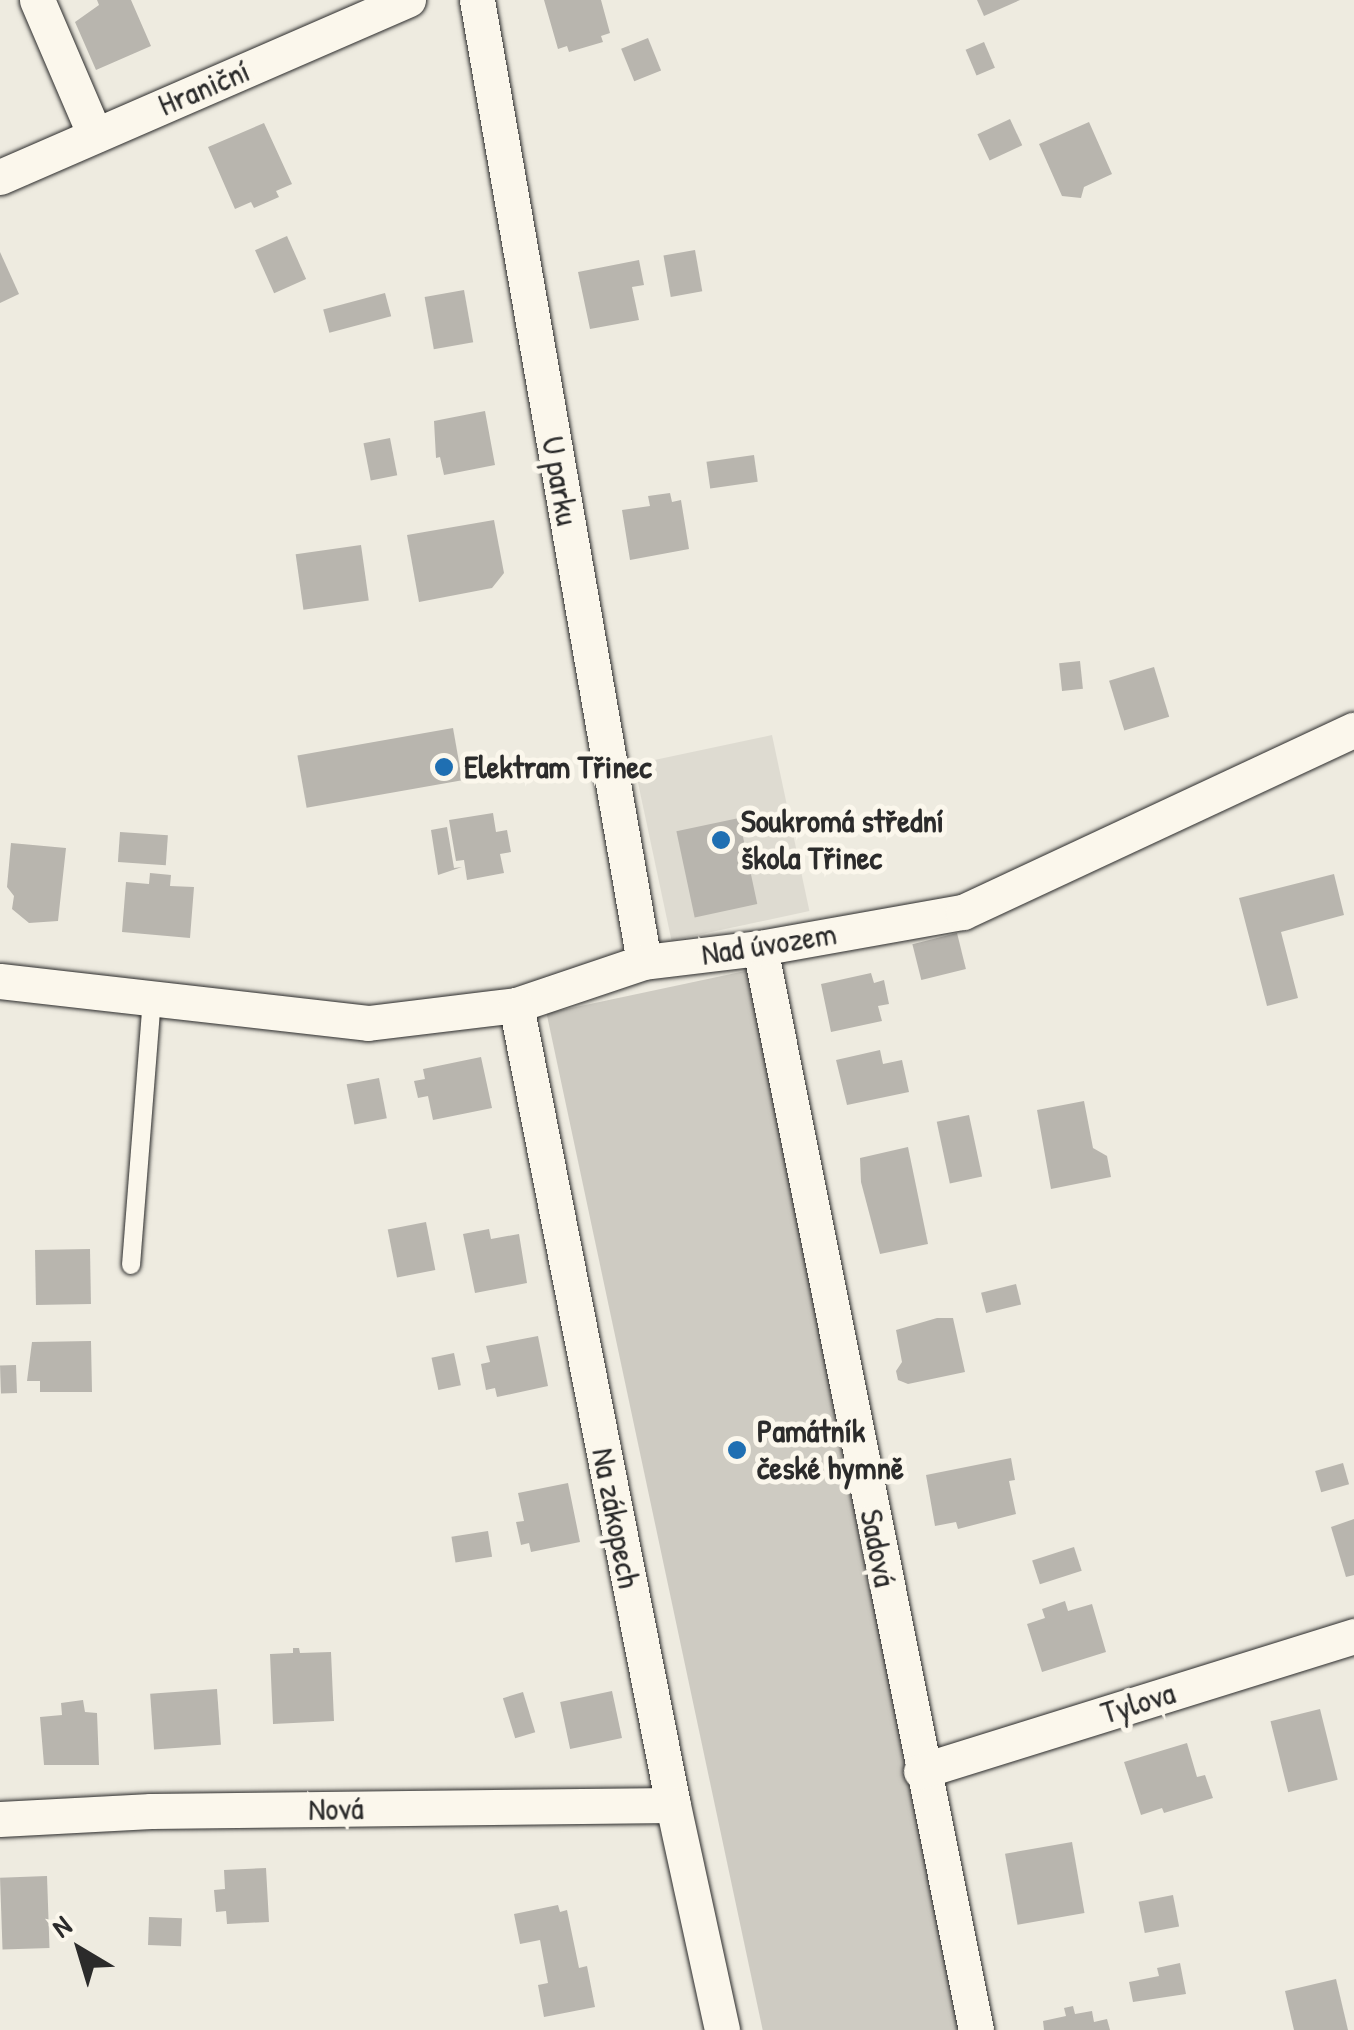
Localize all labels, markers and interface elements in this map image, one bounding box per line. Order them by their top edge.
street label: Hraniční [153,52,255,124]
street label: U parku [533,434,587,528]
place label: Elektram Třinec [464,748,652,786]
marker: Elektram Třinec [433,756,455,778]
place label: Soukromá střední škola Třinec [741,803,944,878]
marker: Soukromá střední škola Třinec [710,829,732,851]
street label: Nad úvozem [699,914,839,974]
place label: Památník české hymně [757,1413,904,1488]
marker: Památník české hymně [726,1439,748,1461]
street label: Na zákopech [584,1445,648,1591]
street label: Sadová [852,1506,904,1590]
street label: Tylova [1096,1674,1180,1732]
street label: Nová [308,1789,364,1829]
north arrow [30,1900,130,2000]
text: N [44,1907,79,1946]

